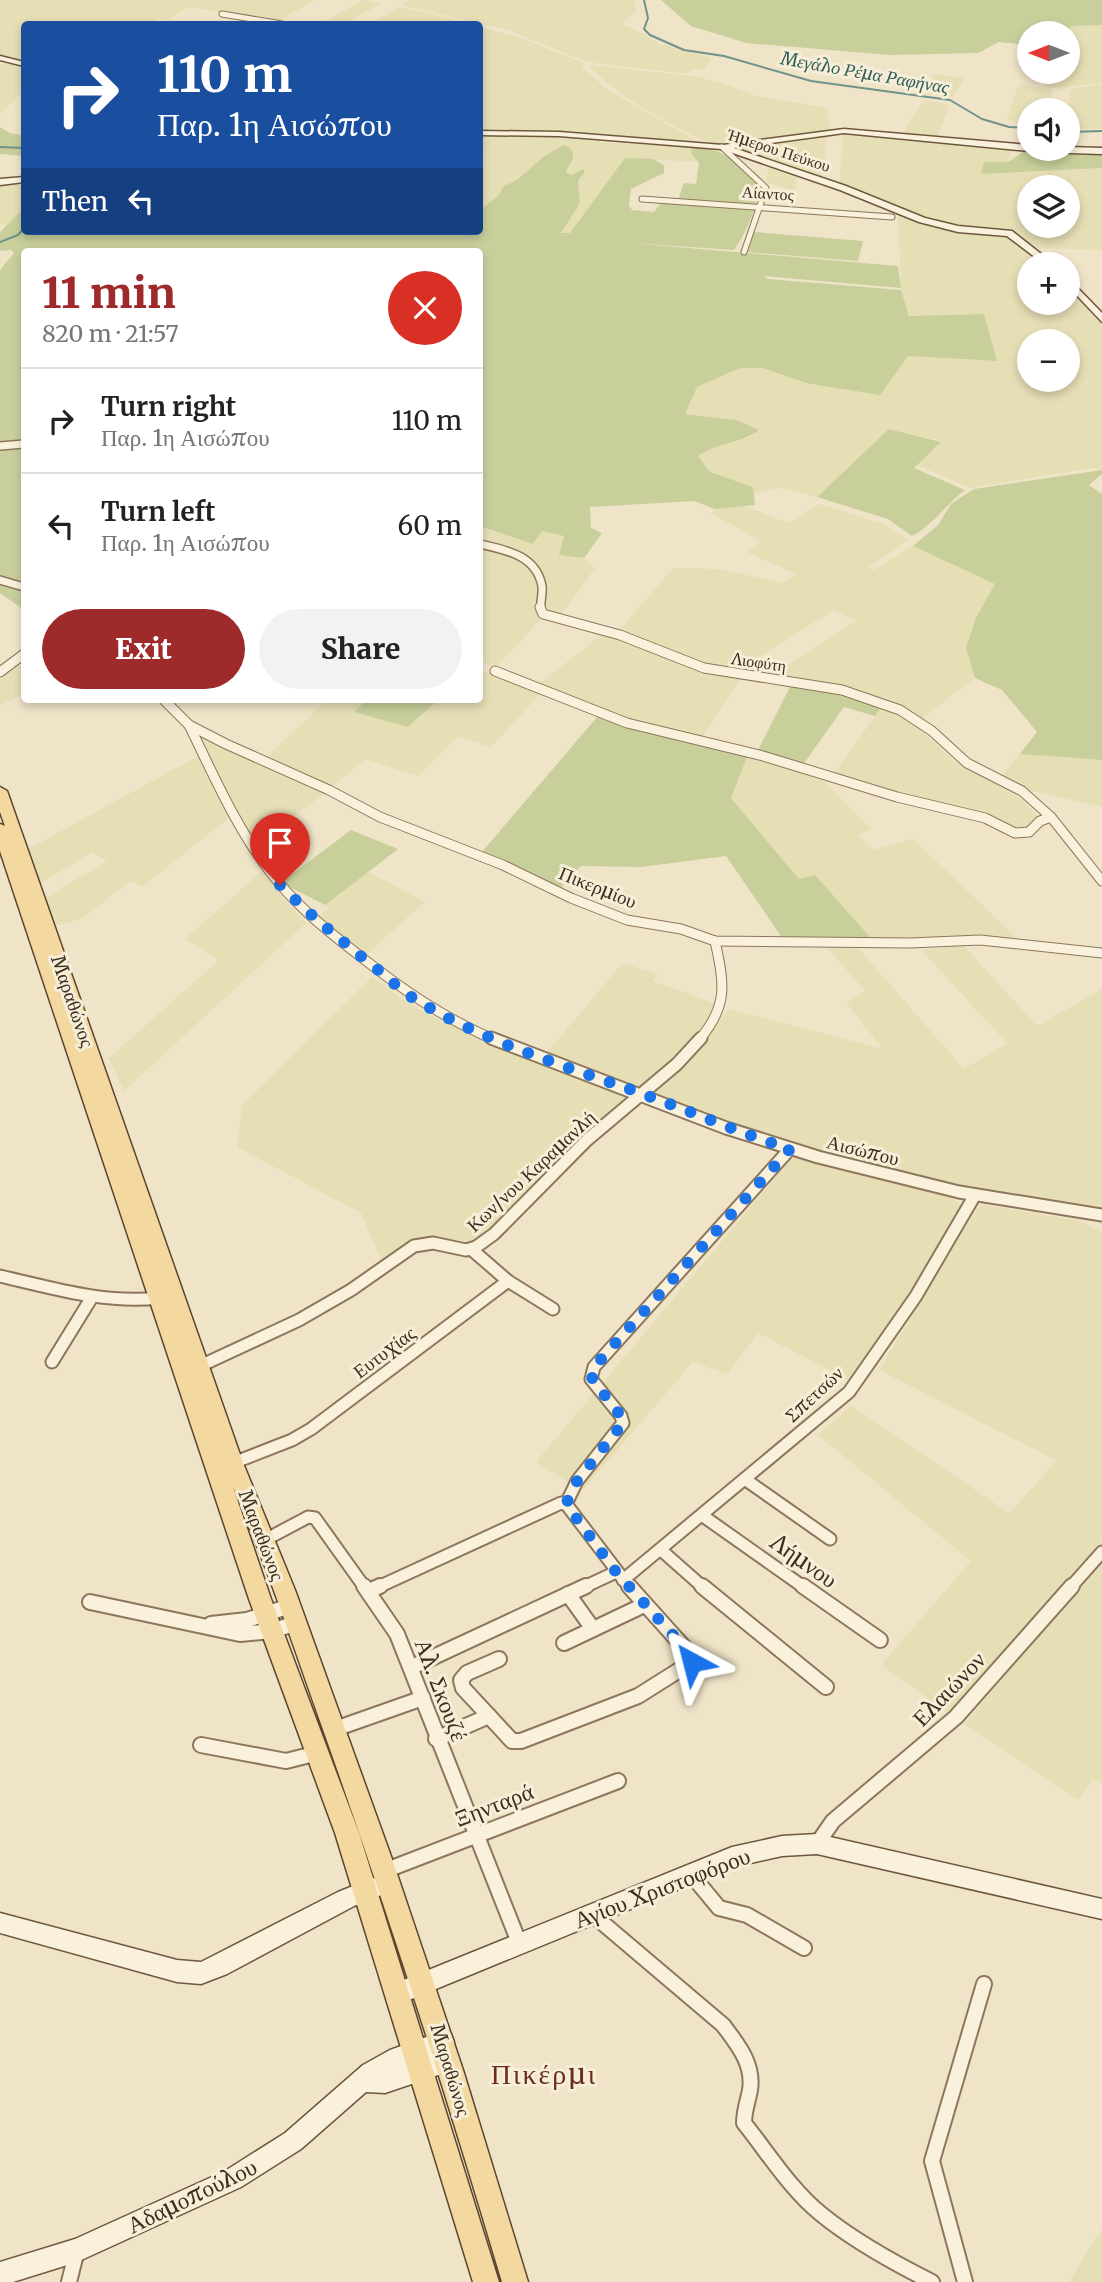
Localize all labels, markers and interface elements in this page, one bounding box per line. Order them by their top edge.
north arrow [1017,21,1080,84]
map controls [1017,21,1080,392]
text: 110 m [157,44,292,105]
water label: Μεγάλο Ρέμα Ραφήνας [778,46,952,99]
icon: right [42,49,133,140]
button: sound [1017,98,1080,161]
text: Παρ. 1η Αισώπου [157,105,392,145]
street label: Ήμερου Πεύκου [724,124,833,176]
button: layers [1017,175,1080,238]
street label: Αίαντος [741,181,795,205]
icon: left [122,182,160,220]
text: Then [42,185,108,218]
button: + [1017,252,1080,315]
text: 11 min [42,267,176,319]
button: close [388,271,462,345]
text: 820 m · 21:57 [42,319,179,348]
button: − [1017,329,1080,392]
text: Turn right [101,390,236,423]
icon: right [42,402,80,440]
text: 110 m [392,404,462,437]
text: Παρ. 1η Αισώπου [101,423,270,452]
text: Turn left [101,495,215,528]
icon: left [42,507,80,545]
text: 60 m [398,509,462,542]
text: Παρ. 1η Αισώπου [101,528,270,557]
button: Exit [42,609,245,689]
button: Share [259,609,462,689]
street label: Λιοφύτη [729,648,788,676]
pin [250,813,310,885]
icon: arrive [261,824,299,862]
street label: Πικερμίου [556,861,640,913]
street label: Μαραθώνος [46,952,100,1050]
street label: Κων/νου Καραμανλή [462,1105,600,1237]
street label: Αισώπου [824,1129,902,1171]
street label: Ευτυχίας [348,1320,420,1383]
street label: Σπετσών [780,1361,849,1427]
street label: Μαραθώνος [234,1486,290,1584]
street label: Λήμνου [764,1527,843,1594]
position arrow [655,1625,729,1699]
street label: Αλ. Σκουζέ [409,1634,474,1745]
street label: Ελαιώνον [906,1645,991,1732]
street label: Ξηνταρά [450,1776,537,1833]
street label: Αγίου Χριστοφόρου [570,1841,754,1934]
street label: Μαραθώνος [426,2021,477,2120]
district label: Πικέρμι [491,2056,597,2092]
street label: Αδαμοπούλου [122,2152,261,2239]

